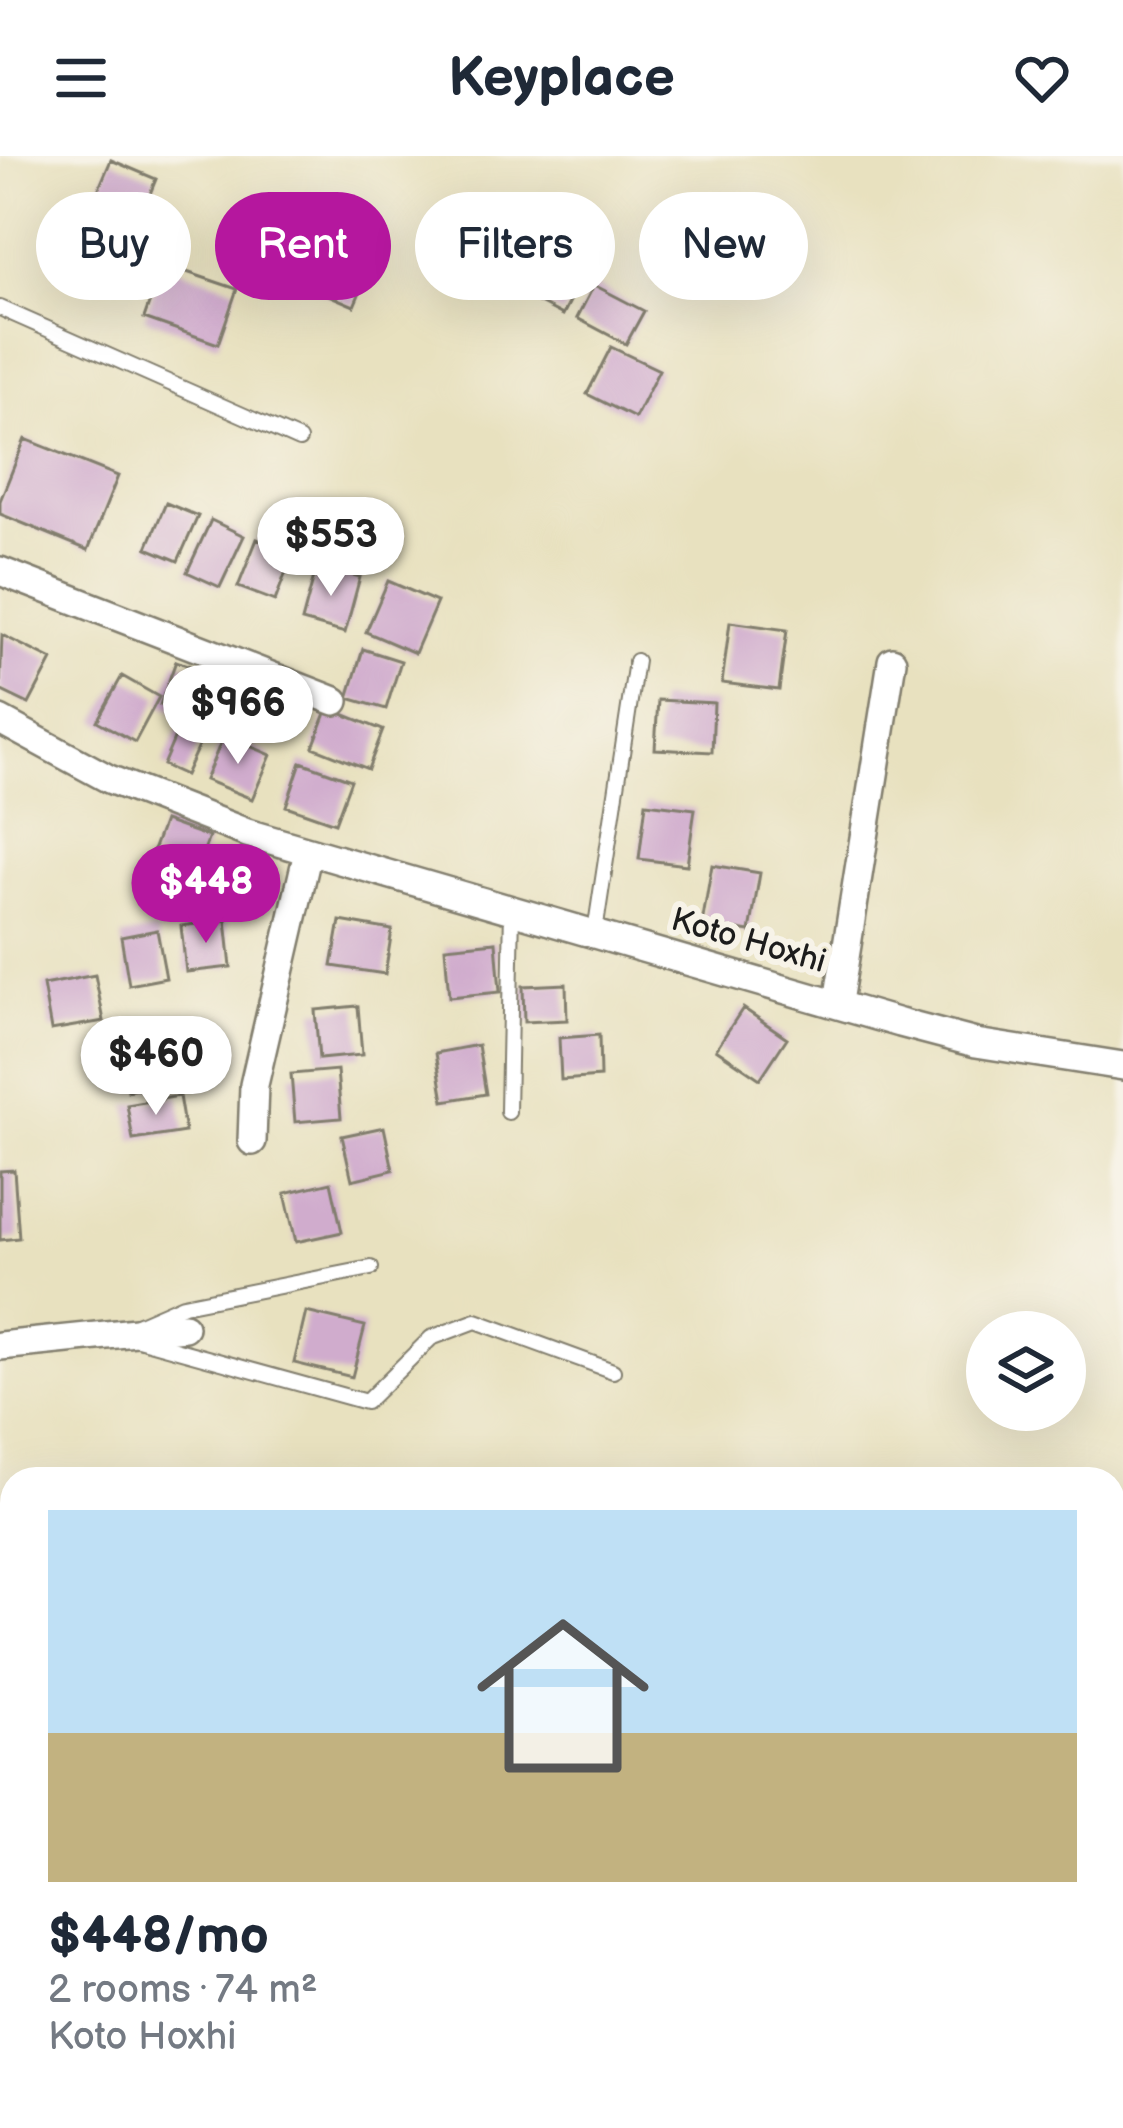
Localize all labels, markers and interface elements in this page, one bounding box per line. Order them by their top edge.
icon: menu [48,45,114,111]
icon: heart [1009,45,1075,111]
text: Keyplace [448,46,675,111]
chip: Buy [36,192,191,300]
chip: Rent [215,192,391,300]
chip: Filters [415,192,615,300]
chip: New [639,192,808,300]
pin: $553 [260,497,402,599]
text: $553 [284,512,378,559]
pin: $966 [167,665,309,767]
text: $966 [190,680,286,727]
pin: $448 [135,844,277,946]
text: $448 [158,859,254,906]
street label: Koto Hoxhi [666,900,831,982]
pin: $460 [85,1016,227,1118]
text: $460 [108,1031,204,1078]
map controls [966,1311,1086,1431]
button: layers [966,1311,1086,1431]
icon: home [455,1588,671,1804]
text: $448/mo [48,1906,269,1967]
text: 2 rooms · 74 m² [48,1967,318,2014]
text: Koto Hoxhi [48,2014,236,2061]

